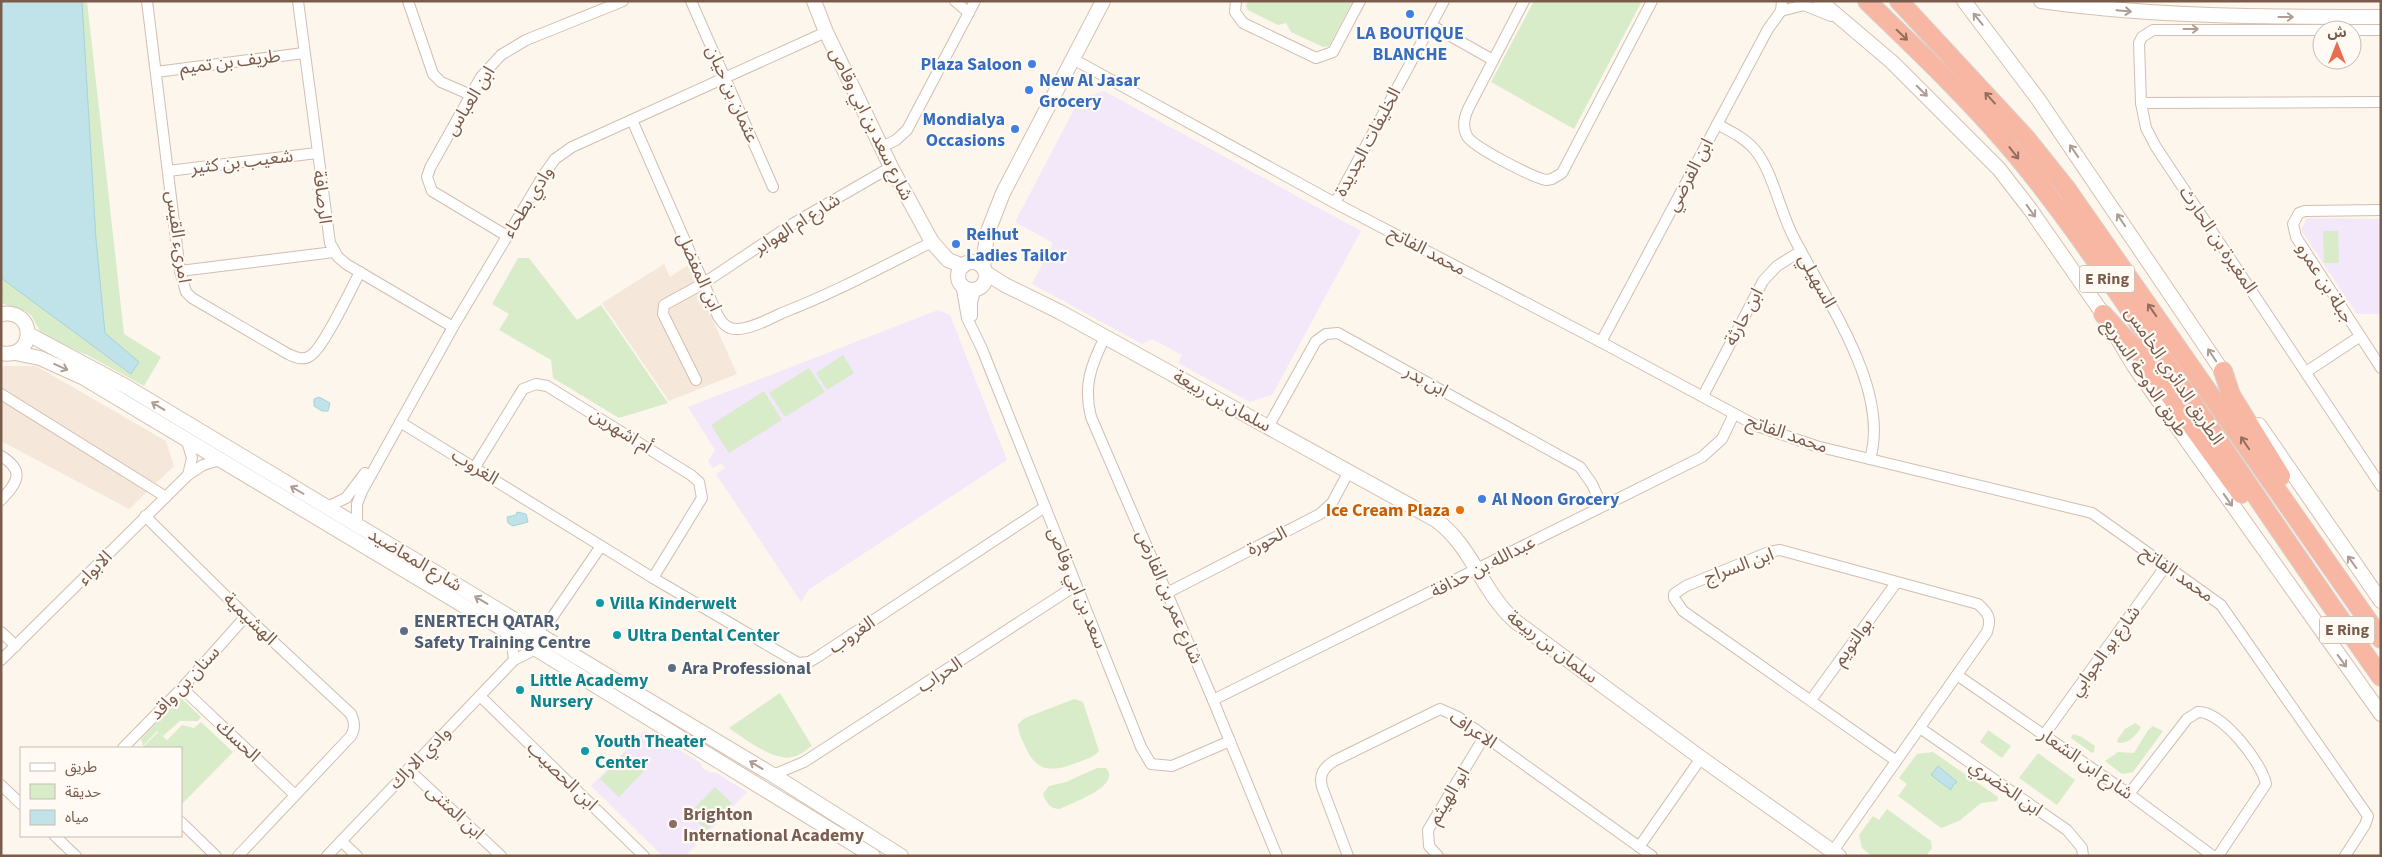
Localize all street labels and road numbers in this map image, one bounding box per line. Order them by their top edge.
street label: عثمان بن حيان [699,41,765,147]
street label: طريف بن تميم [178,43,282,81]
street label: شارع سعد بن ابي وقاص [822,43,919,205]
street label: ابن العباس [439,62,501,140]
street label: الخليفات الجديدة [1329,83,1407,201]
street label: ابن الفرضي [1660,134,1720,216]
street label: شعيب بن كثير [188,143,295,181]
street label: وادي بطحاء [496,161,560,243]
street label: الرصافة [306,169,338,225]
street label: المغيرة بن الحارث [2173,181,2263,299]
street label: شارع ام الهوابر [748,187,846,262]
street label: امرىء القيس [159,189,197,285]
street label: محمد الفاتح [1384,220,1470,282]
street label: ابن المفضل [670,228,728,316]
street label: جبلة بن عمرو [2290,238,2360,328]
street label: السهيلي [1792,249,1842,313]
road number: E Ring [2080,266,2134,292]
street label: ابن حارثة [1718,284,1770,350]
street label: الطريق الدائري الخامس [2118,302,2230,450]
street label: طريق الدوحة السريع [2095,314,2194,443]
street label: ابن بدر [1399,358,1453,403]
street label: سلمان بن ربيعة [1169,364,1275,438]
street label: أم اشهرين [585,402,657,461]
street label: محمد الفاتح [1743,408,1831,460]
street label: الغروب [447,443,503,491]
street label: الحورة [1243,520,1291,562]
street label: شارع المعاضيد [363,522,467,599]
street label: سعد بن ابي وقاص [1041,523,1113,653]
street label: شارع عمر بن الفارض [1129,526,1208,668]
street label: عبدالله بن حذافة [1426,530,1540,604]
street label: محمد الفاتح [2135,539,2219,609]
street label: ابن السراج [1701,542,1777,590]
street label: الابواء [72,545,118,591]
street label: الهشيمية [218,587,282,651]
street label: شارع بو الجوابي [2063,600,2147,702]
street label: سلمان بن ربيعة [1501,604,1603,690]
street label: الغروب [824,610,880,660]
street label: بوالتويم [1827,613,1879,671]
road number: E Ring [2320,616,2374,644]
street label: سنان بن واقد [144,640,226,726]
street label: الحراب [913,651,967,699]
street label: الاعراف [1444,705,1502,755]
street label: الحسك [210,714,266,768]
street label: وادي الاراك [383,721,457,795]
street label: شارع ابن الشعار [2032,722,2138,807]
street label: ابن الحصيب [521,736,603,816]
street label: ابن الخضري [1964,754,2048,823]
street label: ابو الهيثم [1422,763,1476,829]
street label: ابن المثنى [420,779,490,845]

